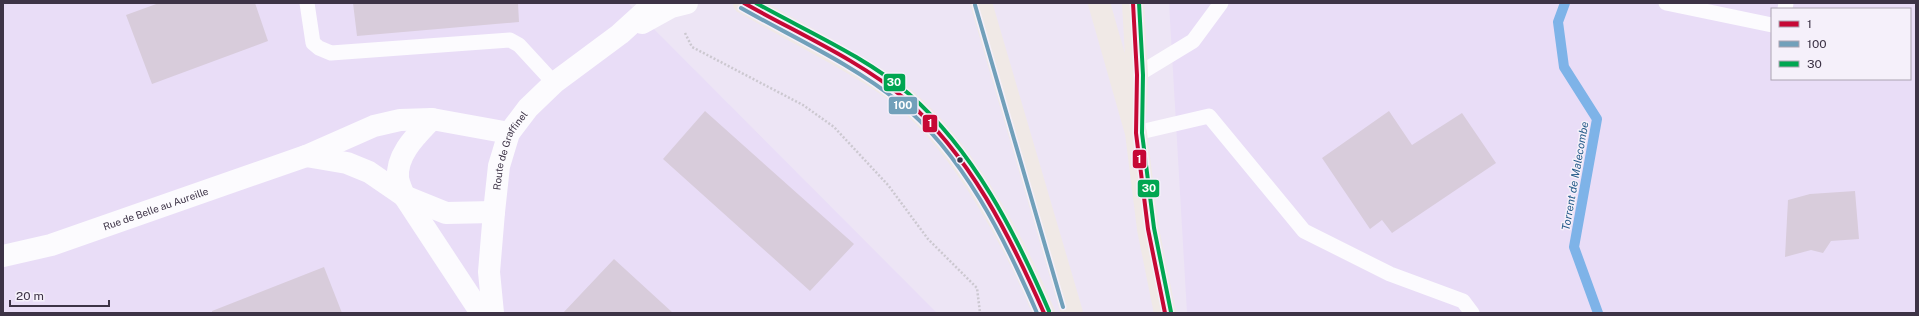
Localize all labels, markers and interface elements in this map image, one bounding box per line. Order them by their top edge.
legend [1771,8,1911,80]
text: 1 [1807,17,1812,31]
text: 100 [1807,37,1827,51]
text: 30 [1807,57,1822,71]
line badge: 30 [883,73,906,92]
text: 30 [887,76,901,88]
line badge: 100 [888,96,918,115]
text: 100 [894,99,912,111]
street label: Route de Graffinel [490,108,530,191]
line badge: 1 [922,114,938,133]
text: 1 [928,117,932,129]
water label: Torrent de Malecombe [1559,121,1591,231]
line badge: 1 [1132,149,1147,169]
text: 1 [1137,153,1141,165]
unlabelled marker [955,155,965,165]
line badge: 30 [1137,179,1160,198]
text: 30 [1142,182,1156,194]
street label: Rue de Belle au Aureille [101,184,210,232]
scale bar [10,282,109,308]
text: 20 m [16,289,44,303]

